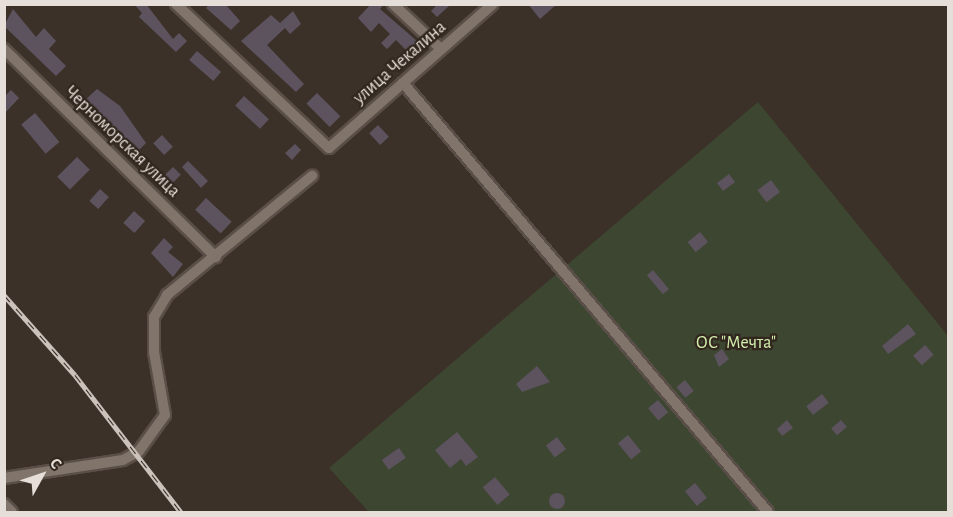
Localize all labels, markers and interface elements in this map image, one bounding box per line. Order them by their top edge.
street label: улица Чекалина [349,17,451,109]
street label: Черноморская улица [60,82,184,202]
park label: ОС "Мечта" [696,332,776,354]
north arrow [12,445,72,505]
text: С [47,455,65,472]

